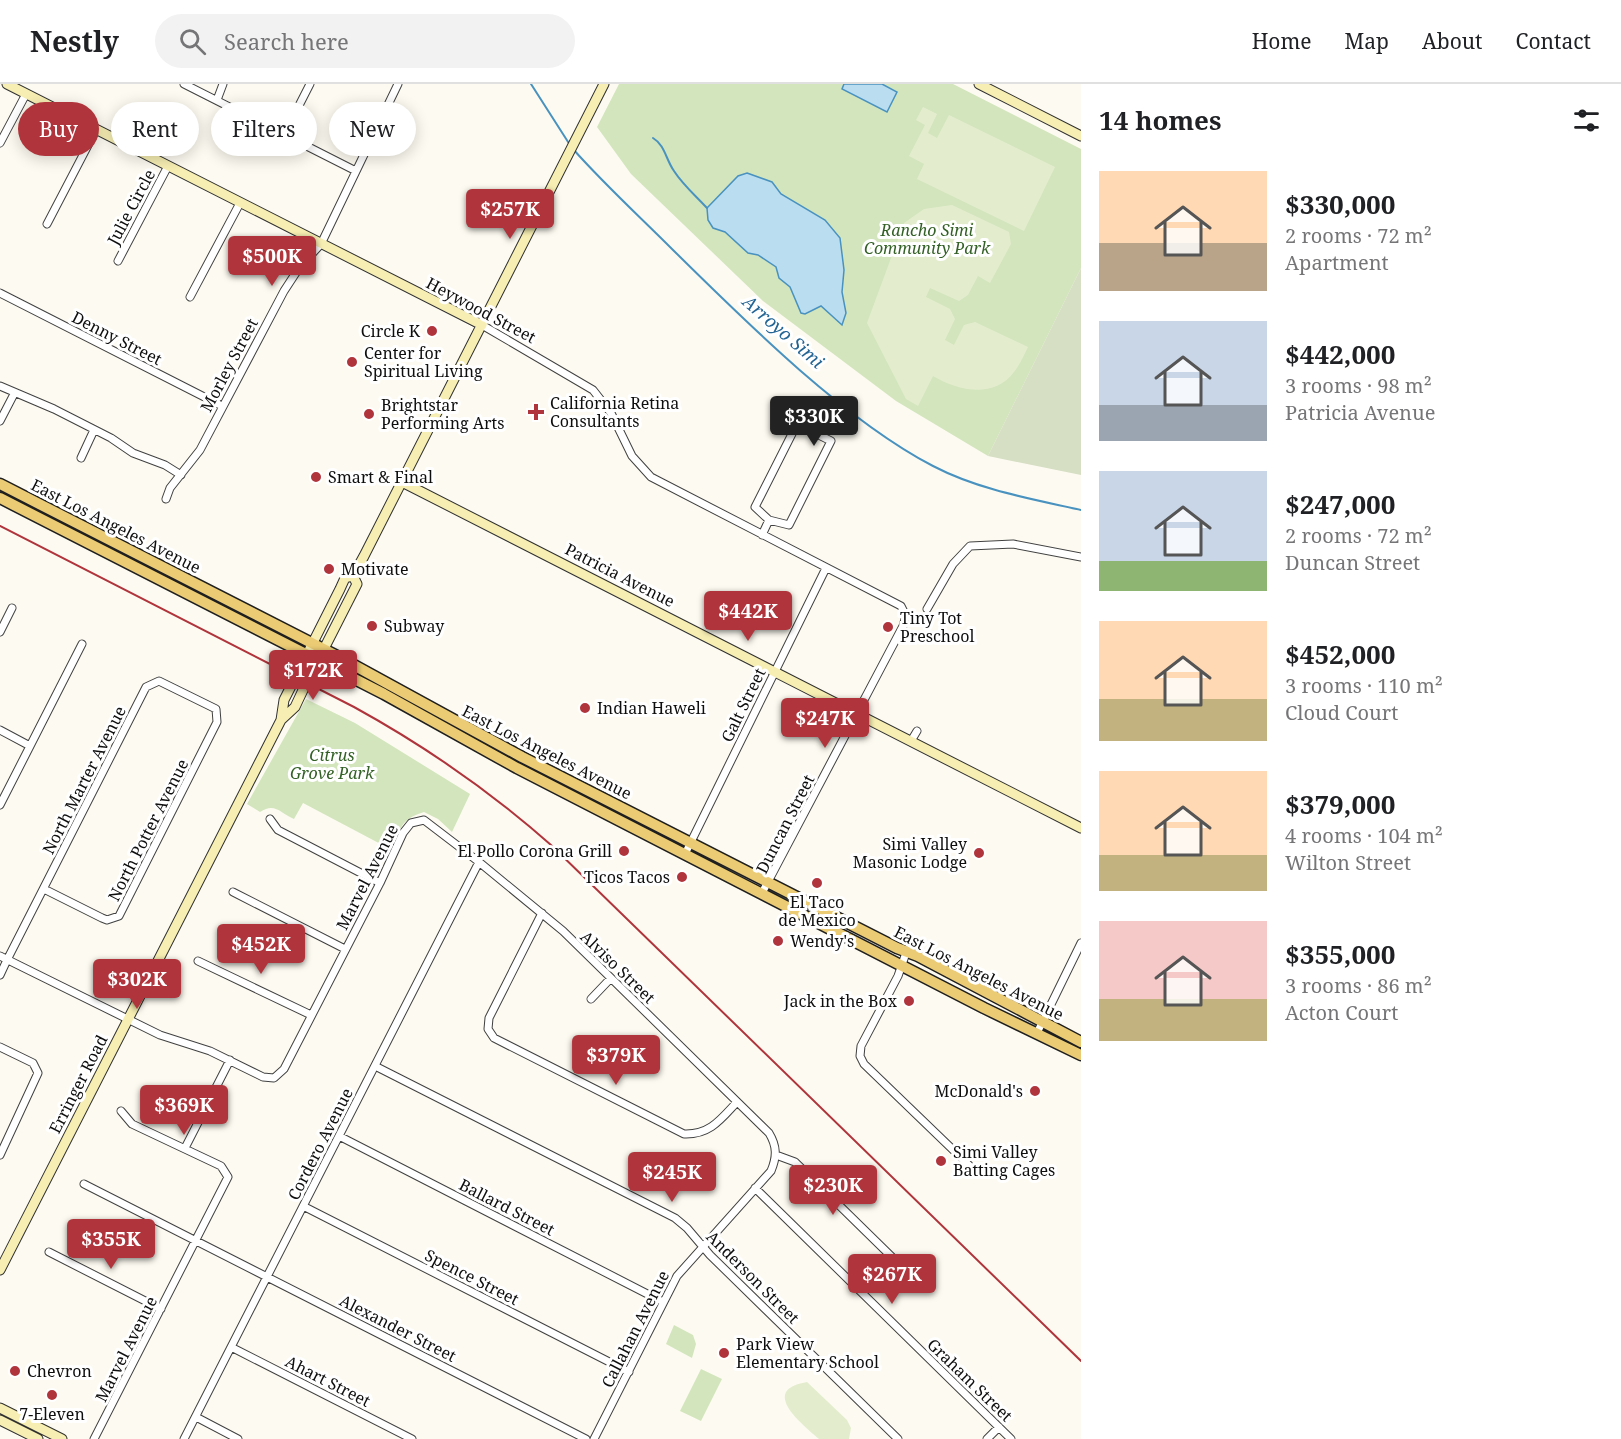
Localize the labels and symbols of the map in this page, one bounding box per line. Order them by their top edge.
street label: Julie Circle [101,165,160,249]
pin: $257K [468,189,552,240]
park label: Rancho Simi Community Park [864,219,991,259]
pin: $500K [230,236,314,287]
street label: Heywood Street [422,272,540,348]
water label: Arroyo Simi [736,288,830,374]
street label: Denny Street [68,306,166,370]
street label: Morley Street [195,314,263,416]
place label: Circle K [361,320,421,342]
marker: Circle K [425,324,439,338]
place label: Center for Spiritual Living [364,342,483,382]
marker: Center for Spiritual Living [345,355,359,369]
place label: California Retina Consultants [550,392,679,432]
place label: Brightstar Performing Arts [381,394,504,434]
pin: $330K [772,396,856,447]
marker: California Retina Consultants [527,403,545,421]
marker: Brightstar Performing Arts [362,407,376,421]
place label: Smart & Final [328,466,433,488]
marker: Smart & Final [309,470,323,484]
street label: East Los Angeles Avenue [28,474,204,578]
street label: Patricia Avenue [561,538,679,612]
place label: Motivate [341,558,408,580]
marker: Motivate [322,562,336,576]
pin: $442K [706,591,790,642]
place label: Tiny Tot Preschool [900,607,974,647]
place label: Subway [384,615,445,637]
marker: Subway [365,619,379,633]
marker: Tiny Tot Preschool [881,620,895,634]
pin: $172K [271,650,355,701]
street label: Galt Street [716,664,771,746]
place label: Indian Haweli [597,697,706,719]
pin: $247K [783,698,867,749]
street label: East Los Angeles Avenue [459,700,635,804]
marker: Indian Haweli [578,701,592,715]
street label: North Marter Avenue [37,702,131,858]
park label: Citrus Grove Park [290,744,375,784]
street label: North Potter Avenue [103,755,193,905]
street label: Duncan Street [751,771,820,877]
street label: Marvel Avenue [331,820,403,934]
place label: Simi Valley Masonic Lodge [853,833,968,873]
place label: El Pollo Corona Grill [457,840,612,862]
marker: El Pollo Corona Grill [617,844,631,858]
marker: Simi Valley Masonic Lodge [972,846,986,860]
place label: Ticos Tacos [584,866,670,888]
marker: Ticos Tacos [675,870,689,884]
marker: El Taco de Mexico [810,876,824,890]
place label: El Taco de Mexico [778,891,856,931]
street label: East Los Angeles Avenue [891,921,1067,1025]
pin: $452K [219,924,303,975]
street label: Alviso Street [576,926,660,1008]
place label: Wendy's [790,930,854,952]
marker: Wendy's [771,934,785,948]
pin: $302K [95,959,179,1010]
place label: Jack in the Box [783,990,898,1012]
marker: Jack in the Box [902,994,916,1008]
street label: Erringer Road [44,1031,112,1137]
pin: $379K [574,1035,658,1086]
place label: McDonald's [934,1080,1023,1102]
street label: Cordero Avenue [282,1084,358,1204]
marker: McDonald's [1028,1084,1042,1098]
pin: $369K [142,1085,226,1136]
place label: Simi Valley Batting Cages [953,1141,1055,1181]
pin: $245K [630,1152,714,1203]
marker: Simi Valley Batting Cages [934,1154,948,1168]
pin: $230K [791,1165,875,1216]
street label: Ballard Street [455,1173,559,1241]
pin: $355K [69,1219,153,1270]
street label: Anderson Street [702,1226,805,1329]
street label: Spence Street [421,1244,523,1310]
pin: $267K [850,1254,934,1305]
street label: Callahan Avenue [596,1267,674,1391]
street label: Alexander Street [336,1289,460,1367]
street label: Marvel Avenue [90,1292,162,1406]
place label: Park View Elementary School [736,1333,879,1373]
street label: Graham Street [923,1334,1018,1427]
marker: Park View Elementary School [717,1346,731,1360]
street label: Ahart Street [282,1350,374,1412]
place label: Chevron [27,1360,92,1382]
marker: Chevron [8,1364,22,1378]
marker: 7-Eleven [45,1388,59,1402]
place label: 7-Eleven [19,1403,85,1425]

